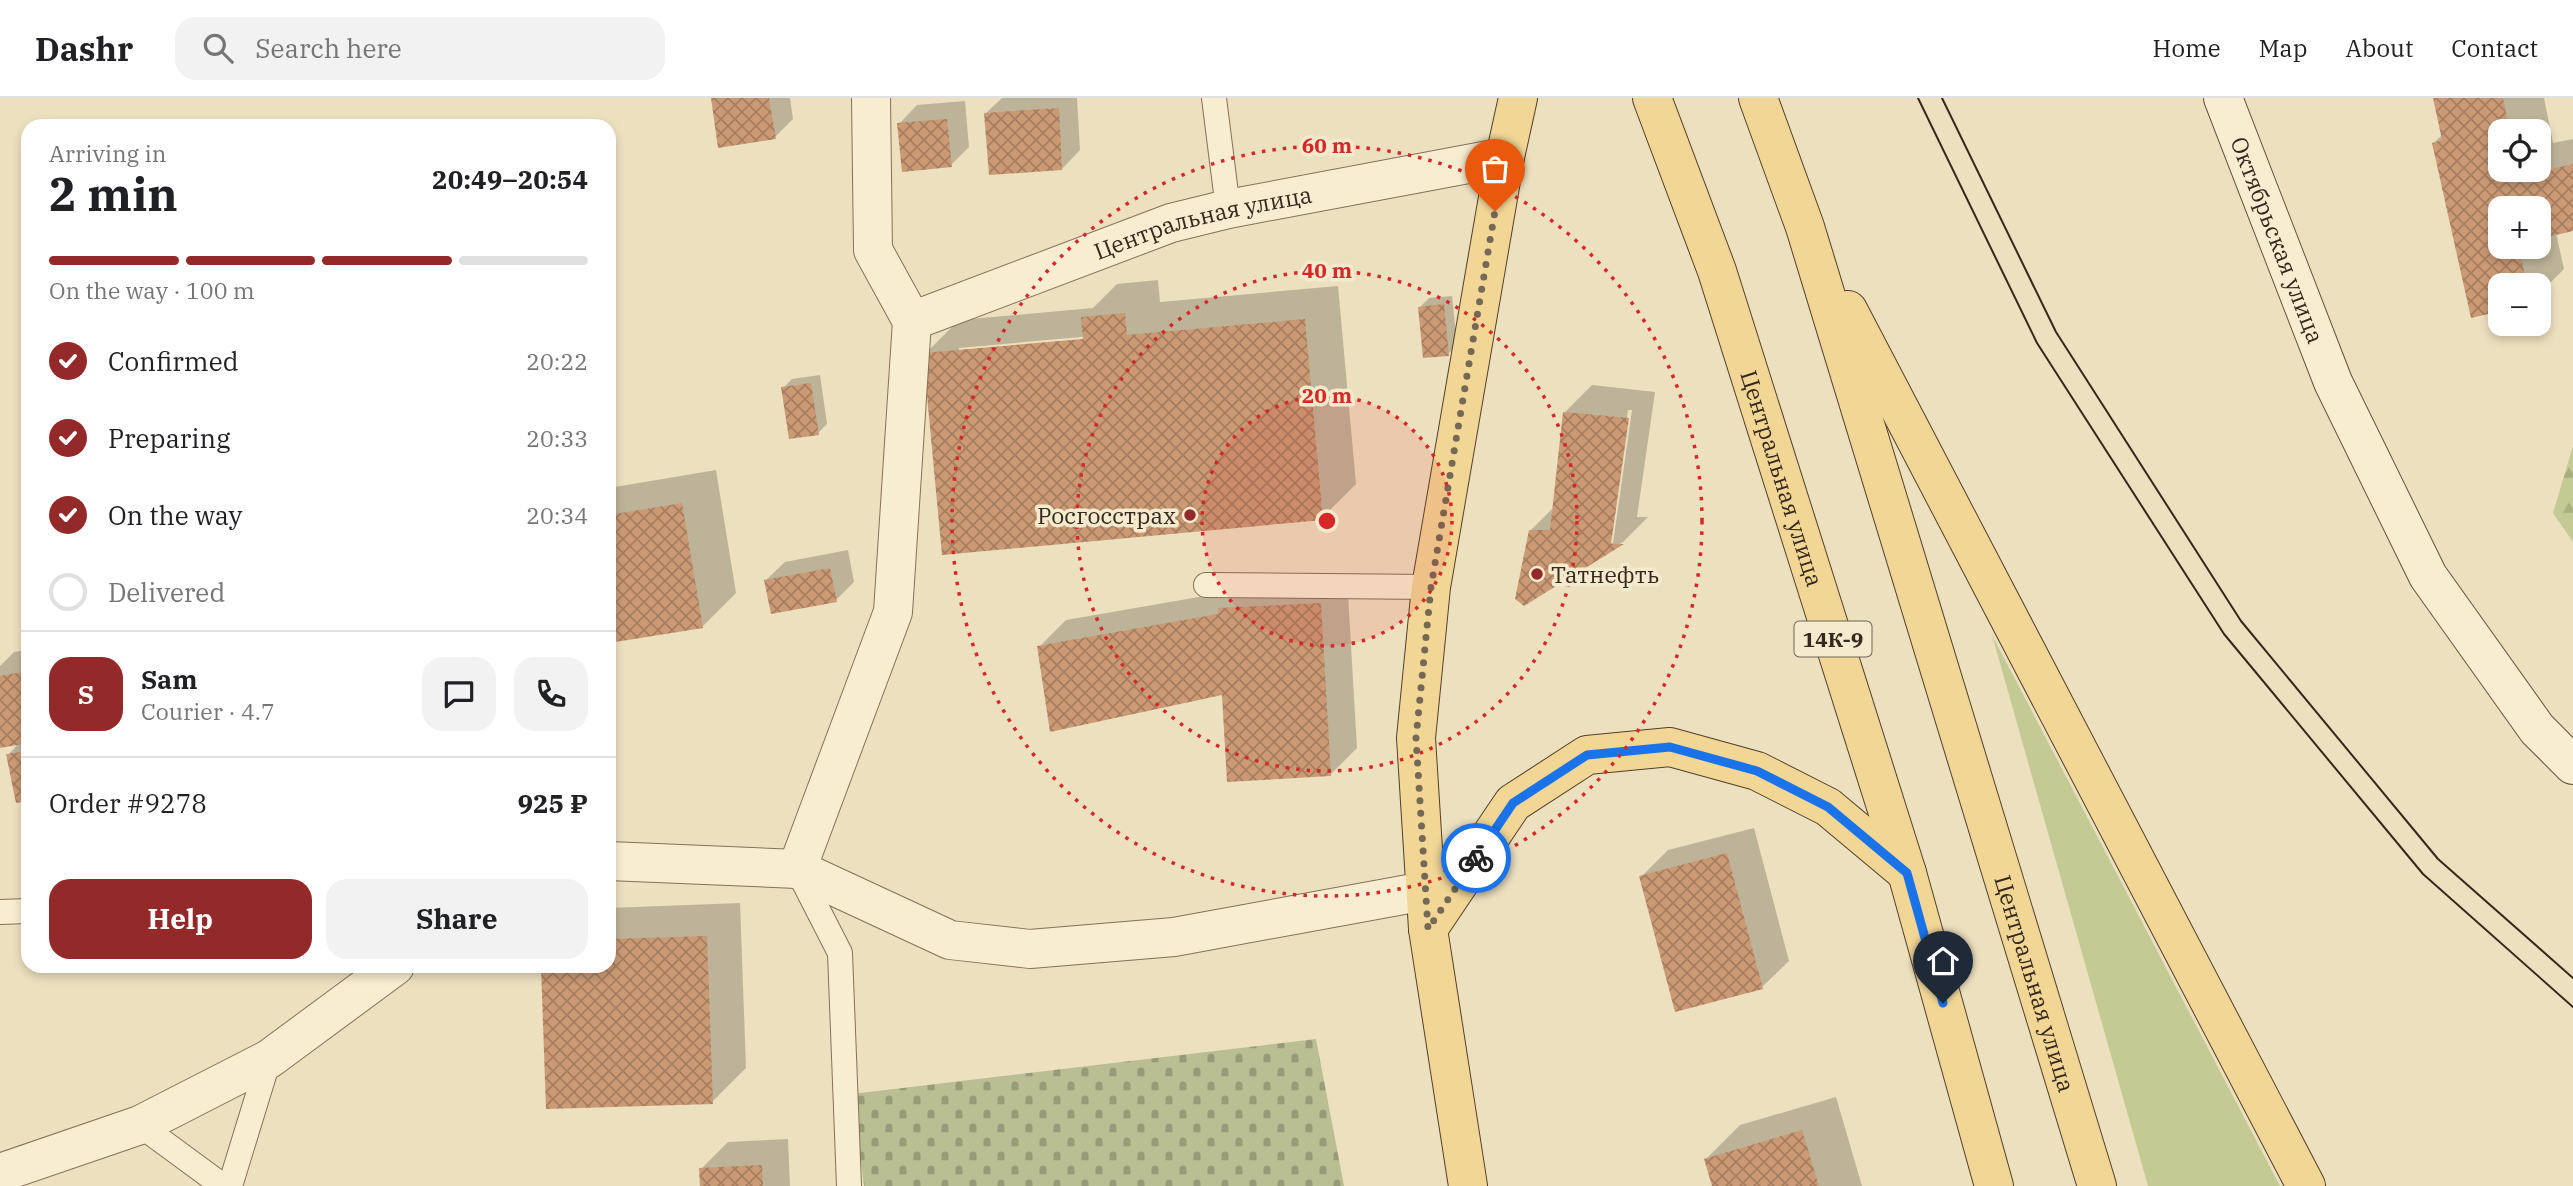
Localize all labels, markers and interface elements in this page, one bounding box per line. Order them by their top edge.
search box [175,17,665,80]
text: Dashr [35,27,133,70]
icon: search [199,29,237,67]
text: Search here [255,31,402,65]
text: Home [2153,32,2221,64]
text: Map [2259,32,2307,64]
text: About [2345,32,2413,64]
text: Contact [2451,32,2538,64]
map controls [2488,119,2551,336]
button: locate [2488,119,2551,182]
text: 60 m [1302,131,1352,159]
street label: Октябрьская улица [2224,132,2331,347]
text: Arriving in [49,138,166,168]
pin [1465,139,1525,211]
icon: bag [1476,150,1514,188]
text: 20:49–20:54 [432,162,588,196]
text: 2 min [49,164,178,224]
street label: Центральная улица [1089,179,1314,266]
button: + [2488,196,2551,259]
text: 40 m [1302,256,1352,284]
button: − [2488,273,2551,336]
text: On the way · 100 m [49,275,255,305]
icon: check [49,342,87,380]
text: Confirmed [108,344,239,378]
text: 20:22 [526,346,588,376]
street label: Центральная улица [1734,366,1831,590]
text: 20 m [1302,381,1352,409]
icon: check [49,419,87,457]
text: Preparing [108,421,230,455]
text: 20:33 [526,423,588,453]
icon: check [49,496,87,534]
text: On the way [108,498,242,532]
text: 20:34 [526,500,588,530]
place label: Росгосстрах [1037,500,1176,530]
marker: Росгосстрах [1182,507,1198,523]
centre of rings [1315,509,1339,533]
place label: Татнефть [1551,559,1659,589]
marker: Татнефть [1529,566,1545,582]
text: Delivered [108,575,225,609]
road number: 14К-9 [1794,622,1871,656]
button: chat [422,657,496,731]
button: phone [514,657,588,731]
text: Sam [141,662,197,696]
text: S [78,677,94,711]
text: Courier · 4.7 [141,696,275,726]
text: Order #9278 [49,786,207,820]
text: 925 ₽ [517,786,588,820]
courier [1441,823,1511,893]
icon: bike [1457,839,1495,877]
street label: Центральная улица [1988,871,2082,1096]
button: Help [49,879,312,959]
button: Share [326,879,588,959]
pin [1913,931,1973,1003]
icon: home [1924,942,1962,980]

